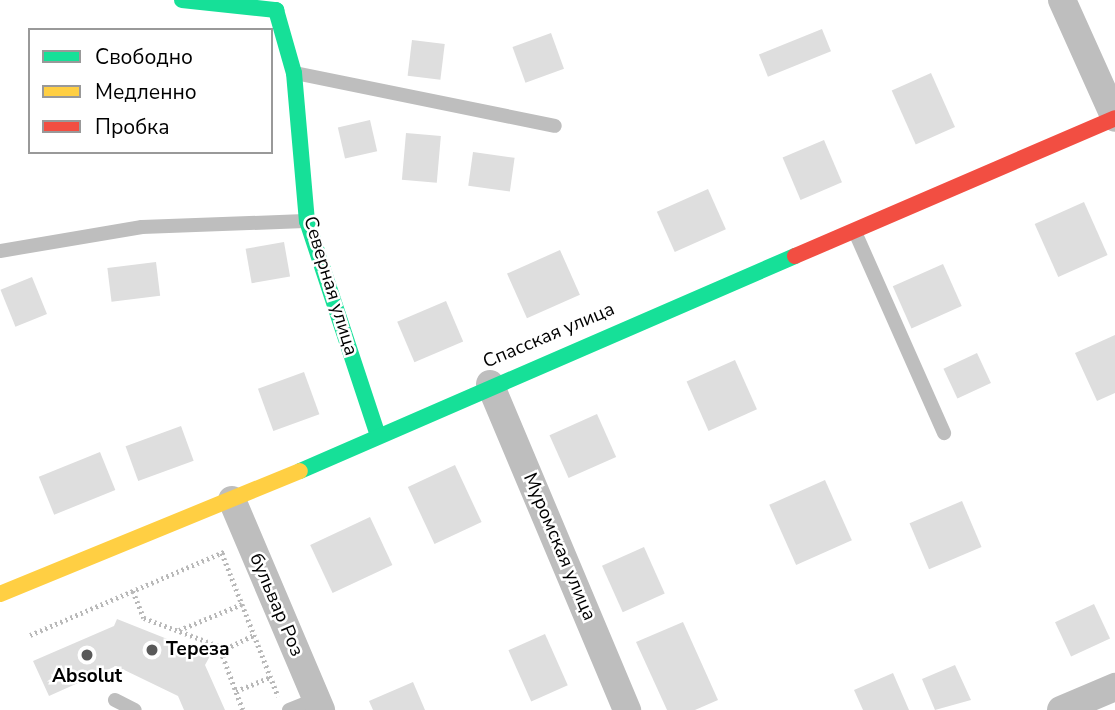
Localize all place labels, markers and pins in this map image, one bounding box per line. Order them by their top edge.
place label: Тереза [166,639,230,661]
marker: Тереза [144,642,160,658]
marker: Absolut [79,647,95,663]
place label: Absolut [52,666,122,688]

